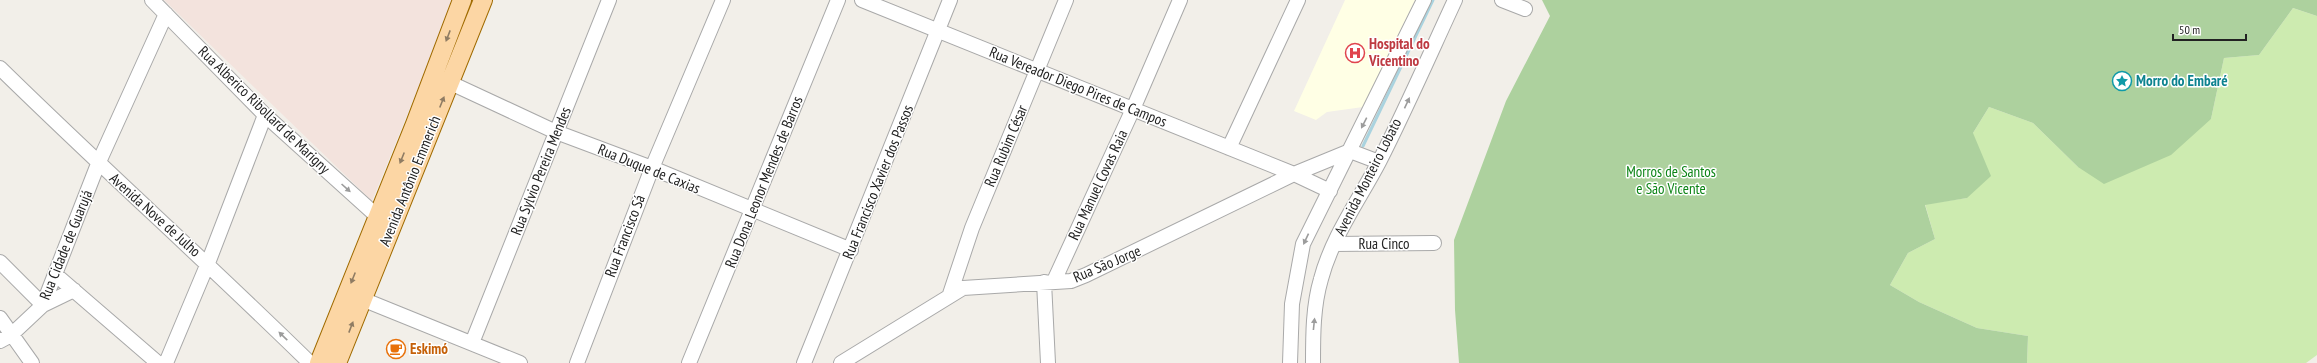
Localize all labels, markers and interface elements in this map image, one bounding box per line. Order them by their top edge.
scale bar [2173,16,2246,42]
text: 50 m [2179,22,2200,37]
one-way arrow [445,31,451,43]
place label: Hospital do Vicentino [1368,34,1430,70]
street label: Rua Alberico Ribollard de Marigny [195,42,334,178]
street label: Rua Vereador Diego Pires de Campos [987,42,1170,131]
hospital icon: Hospital do Vicentino [1344,42,1366,64]
place icon: Morro do Embaré [2111,70,2133,92]
place label: Morro do Embaré [2136,71,2228,90]
street label: Rua Dona Leonor Mendes de Barros [720,93,807,270]
one-way arrow [439,97,445,108]
one-way arrow [1404,97,1410,108]
street label: Rua Rubim César [980,101,1032,190]
street label: Rua Francisco Xavier dos Passos [838,102,917,262]
street label: Rua Sylvio Pereira Mendes [506,104,575,238]
street label: Avenida Antônio Emmerich [375,113,444,249]
street label: Avenida Monteiro Lobato [1330,115,1405,239]
one-way arrow [1361,117,1367,129]
street label: Rua Manuel Covas Raia [1064,127,1131,243]
street label: Rua Duque de Caxias [595,139,703,198]
one-way arrow [398,152,404,164]
park label: Morros de Santos e São Vicente [1626,162,1716,198]
street label: Avenida Nove de Julho [106,169,205,261]
one-way arrow [341,183,351,193]
street label: Rua Cidade de Guarujá [35,187,96,303]
street label: Rua Francisco Sá [600,192,649,280]
one-way arrow [1303,234,1309,245]
street label: Rua Cinco [1358,234,1410,253]
street label: Rua São Jorge [1070,241,1144,286]
one-way arrow [350,273,356,284]
one-way arrow [1311,318,1317,330]
one-way arrow [349,320,355,332]
one-way arrow [278,331,288,341]
cafe icon: Eskimó [385,338,407,360]
place label: Eskimó [410,339,448,358]

